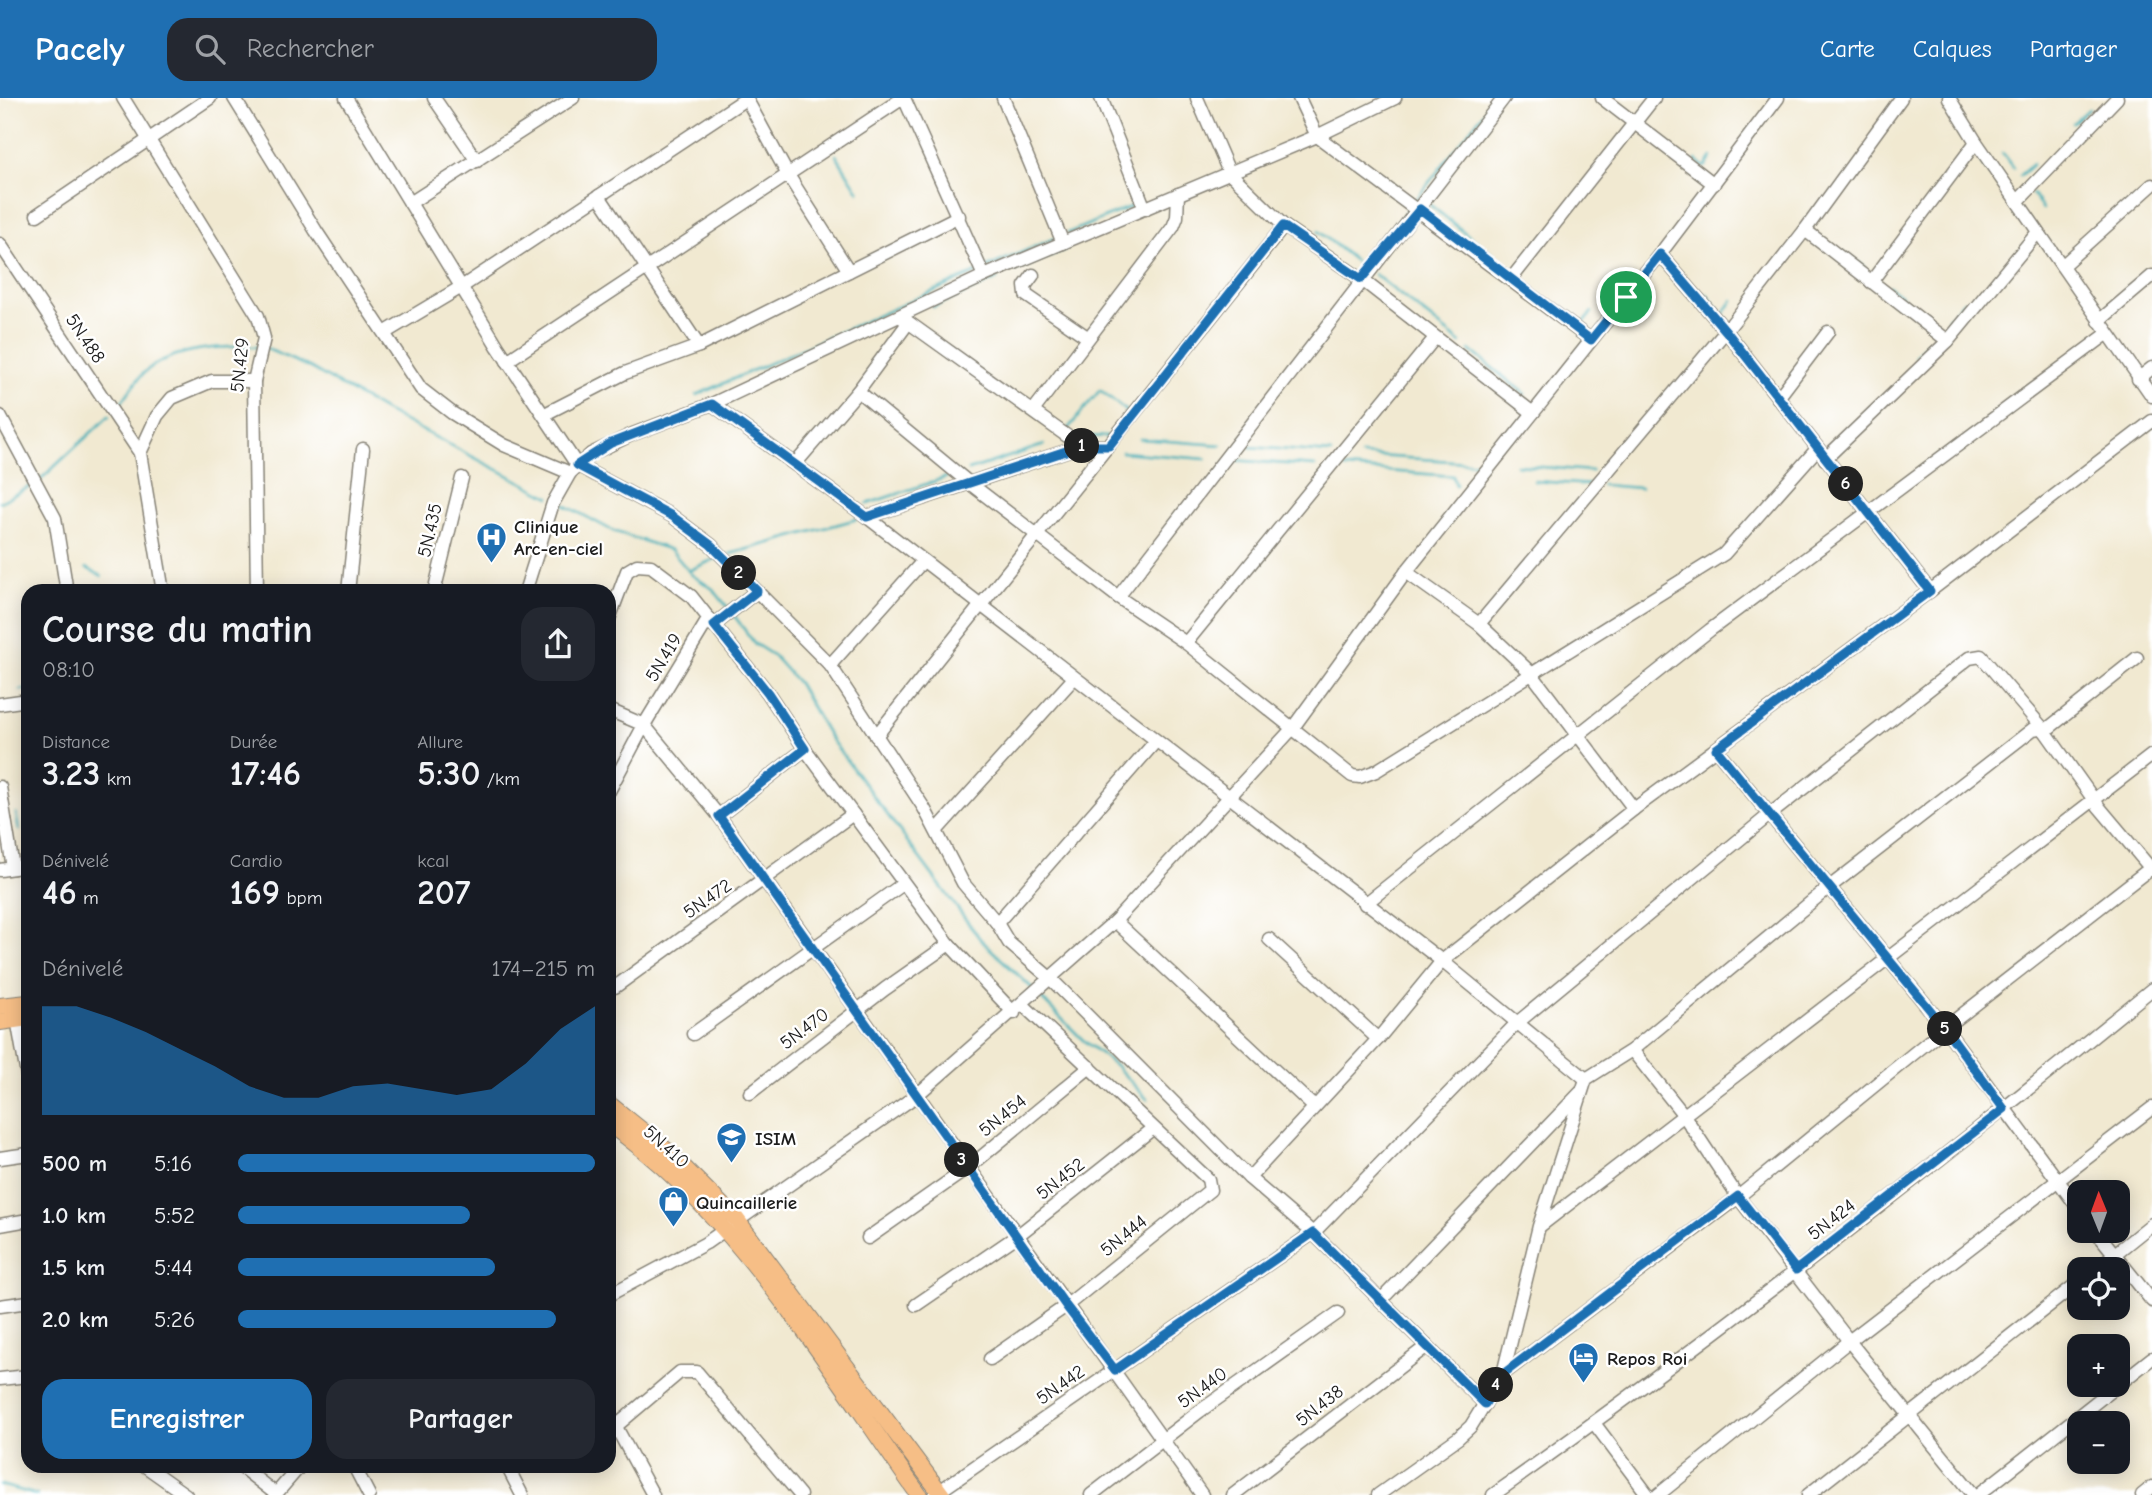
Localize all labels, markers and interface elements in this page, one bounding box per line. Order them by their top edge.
search box [167,18,657,81]
text: Pacely [35,30,125,68]
icon: search [191,30,229,68]
text: Rechercher [247,34,374,64]
text: Carte [1820,35,1875,63]
text: Calques [1913,35,1992,63]
text: Partager [2030,35,2117,63]
pin [1596,267,1656,327]
icon: arrive [1607,278,1645,316]
street label: 5N.488 [61,310,110,367]
street label: 5N.429 [226,337,254,394]
pin: 1 [1064,428,1100,464]
text: 1 [1078,434,1085,456]
pin: 6 [1828,466,1864,502]
text: 6 [1841,472,1850,494]
street label: 5N.435 [413,501,447,559]
place label: Clinique Arc-en-ciel [514,516,603,560]
hospital icon: Clinique Arc-en-ciel [474,520,508,564]
pin: 2 [722,556,756,590]
text: 2 [734,561,743,583]
button: share [521,607,595,681]
text: Course du matin [42,608,313,652]
street label: 5N.419 [641,629,687,686]
text: 08:10 [42,656,95,683]
text: Distance [42,731,110,753]
text: Durée [230,731,277,753]
text: Allure [417,731,463,753]
text: 3.23 [42,753,100,794]
text: 17:46 [230,753,301,794]
text: 5:30 [417,753,480,794]
text: km [100,768,132,790]
text: /km [480,768,520,790]
text: Dénivelé [42,850,109,872]
text: Cardio [230,850,283,872]
text: kcal [417,850,449,872]
text: 46 [42,872,77,913]
text: 169 [230,872,280,913]
text: 207 [417,872,471,913]
street label: 5N.472 [679,874,736,923]
text: m [77,887,99,909]
text: bpm [280,887,322,909]
text: Dénivelé [42,955,123,982]
text: 174–215 m [492,955,595,982]
street label: 5N.470 [776,1003,833,1054]
pin: 5 [1927,1012,1962,1046]
text: 5 [1939,1017,1950,1039]
street label: 5N.454 [975,1090,1031,1141]
street label: 5N.410 [639,1121,694,1173]
school or university icon: ISIM [715,1121,749,1165]
place label: ISIM [755,1128,796,1150]
pin: 3 [944,1142,979,1178]
text: 3 [957,1148,966,1170]
text: 500 m [42,1150,107,1177]
text: 5:16 [154,1150,192,1177]
street label: 5N.452 [1032,1153,1089,1204]
north arrow [2067,1180,2130,1242]
map controls [2067,1180,2130,1474]
shop icon: Quincaillerie [656,1185,690,1229]
place label: Quincaillerie [696,1192,797,1214]
street label: 5N.424 [1804,1195,1860,1245]
text: 1.0 km [42,1202,106,1229]
text: 5:52 [154,1202,195,1229]
street label: 5N.444 [1096,1210,1151,1261]
text: 1.5 km [42,1254,105,1281]
text: 5:44 [154,1254,193,1281]
button: locate [2067,1257,2130,1320]
text: 2.0 km [42,1306,108,1333]
text: 5:26 [154,1306,195,1333]
button: + [2067,1334,2130,1397]
hotel icon: Repos Roi [1567,1341,1601,1385]
place label: Repos Roi [1607,1348,1687,1370]
street label: 5N.442 [1032,1360,1089,1409]
street label: 5N.440 [1174,1363,1232,1413]
pin: 4 [1478,1368,1514,1402]
text: 4 [1491,1373,1500,1395]
button: Enregistrer [42,1379,312,1459]
button: Partager [326,1379,595,1459]
street label: 5N.438 [1291,1380,1348,1431]
button: − [2067,1411,2130,1474]

